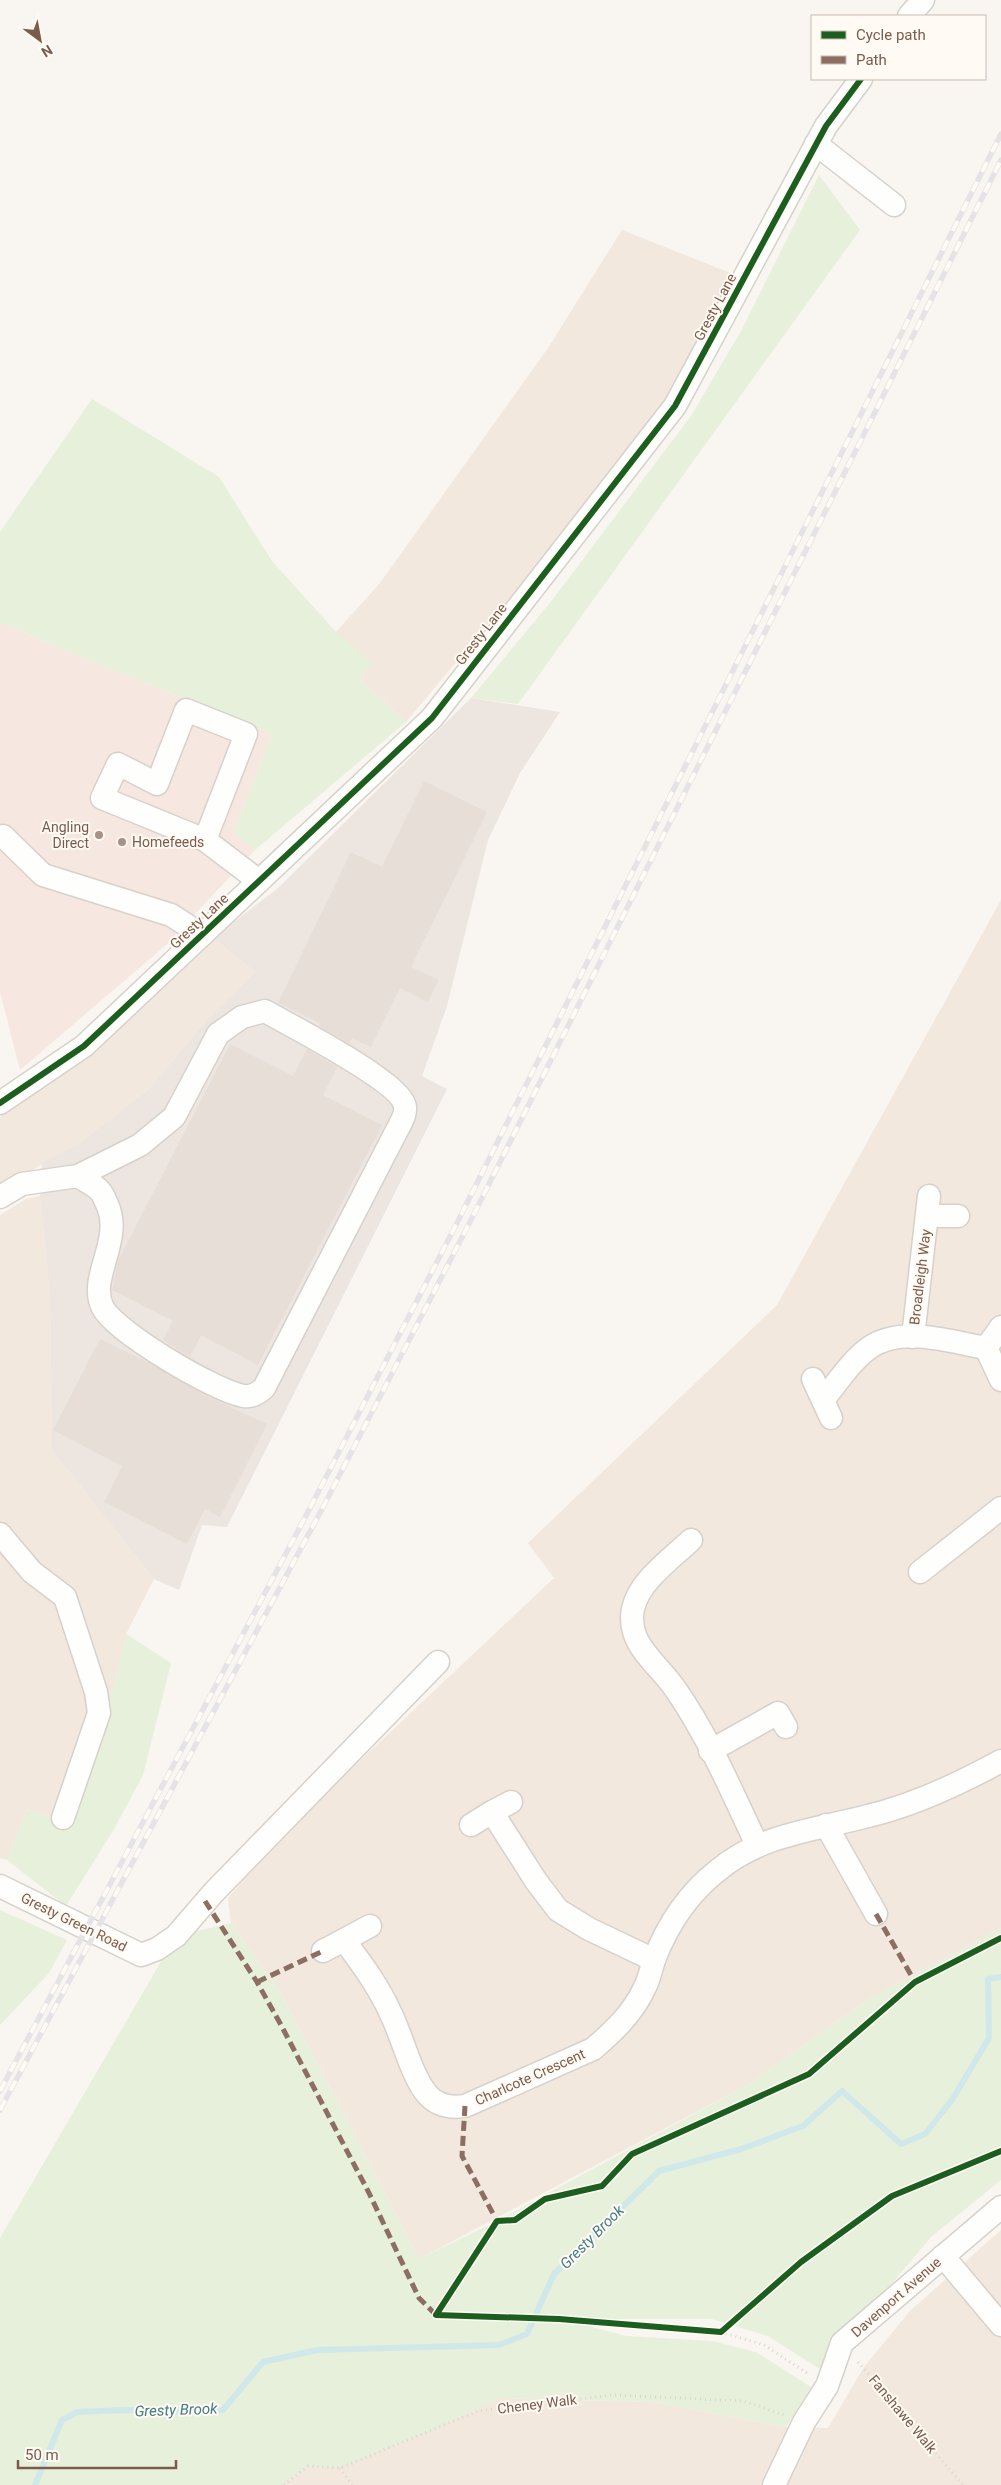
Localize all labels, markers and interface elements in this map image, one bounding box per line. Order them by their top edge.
north arrow [15,15,65,65]
legend [811,15,986,80]
text: Cycle path [856,26,926,44]
text: N [38,42,55,60]
text: Path [856,51,887,69]
street label: Gresty Lane [691,271,739,343]
street label: Gresty Lane [452,600,510,668]
place label: Angling Direct [42,819,89,851]
marker: Angling Direct [93,829,105,841]
place label: Homefeeds [132,834,204,850]
marker: Homefeeds [116,836,128,848]
street label: Gresty Lane [167,890,231,952]
street label: Broadleigh Way [906,1228,934,1326]
street label: Gresty Green Road [18,1889,130,1955]
street label: Charlcote Crescent [472,2045,588,2108]
water label: Gresty Brook [556,2201,628,2273]
street label: Davenport Avenue [848,2254,944,2340]
street label: Fanshawe Walk [866,2372,941,2457]
street label: Cheney Walk [496,2391,578,2417]
water label: Gresty Brook [134,2400,218,2420]
scale bar [18,2438,175,2470]
text: 50 m [25,2446,59,2464]

